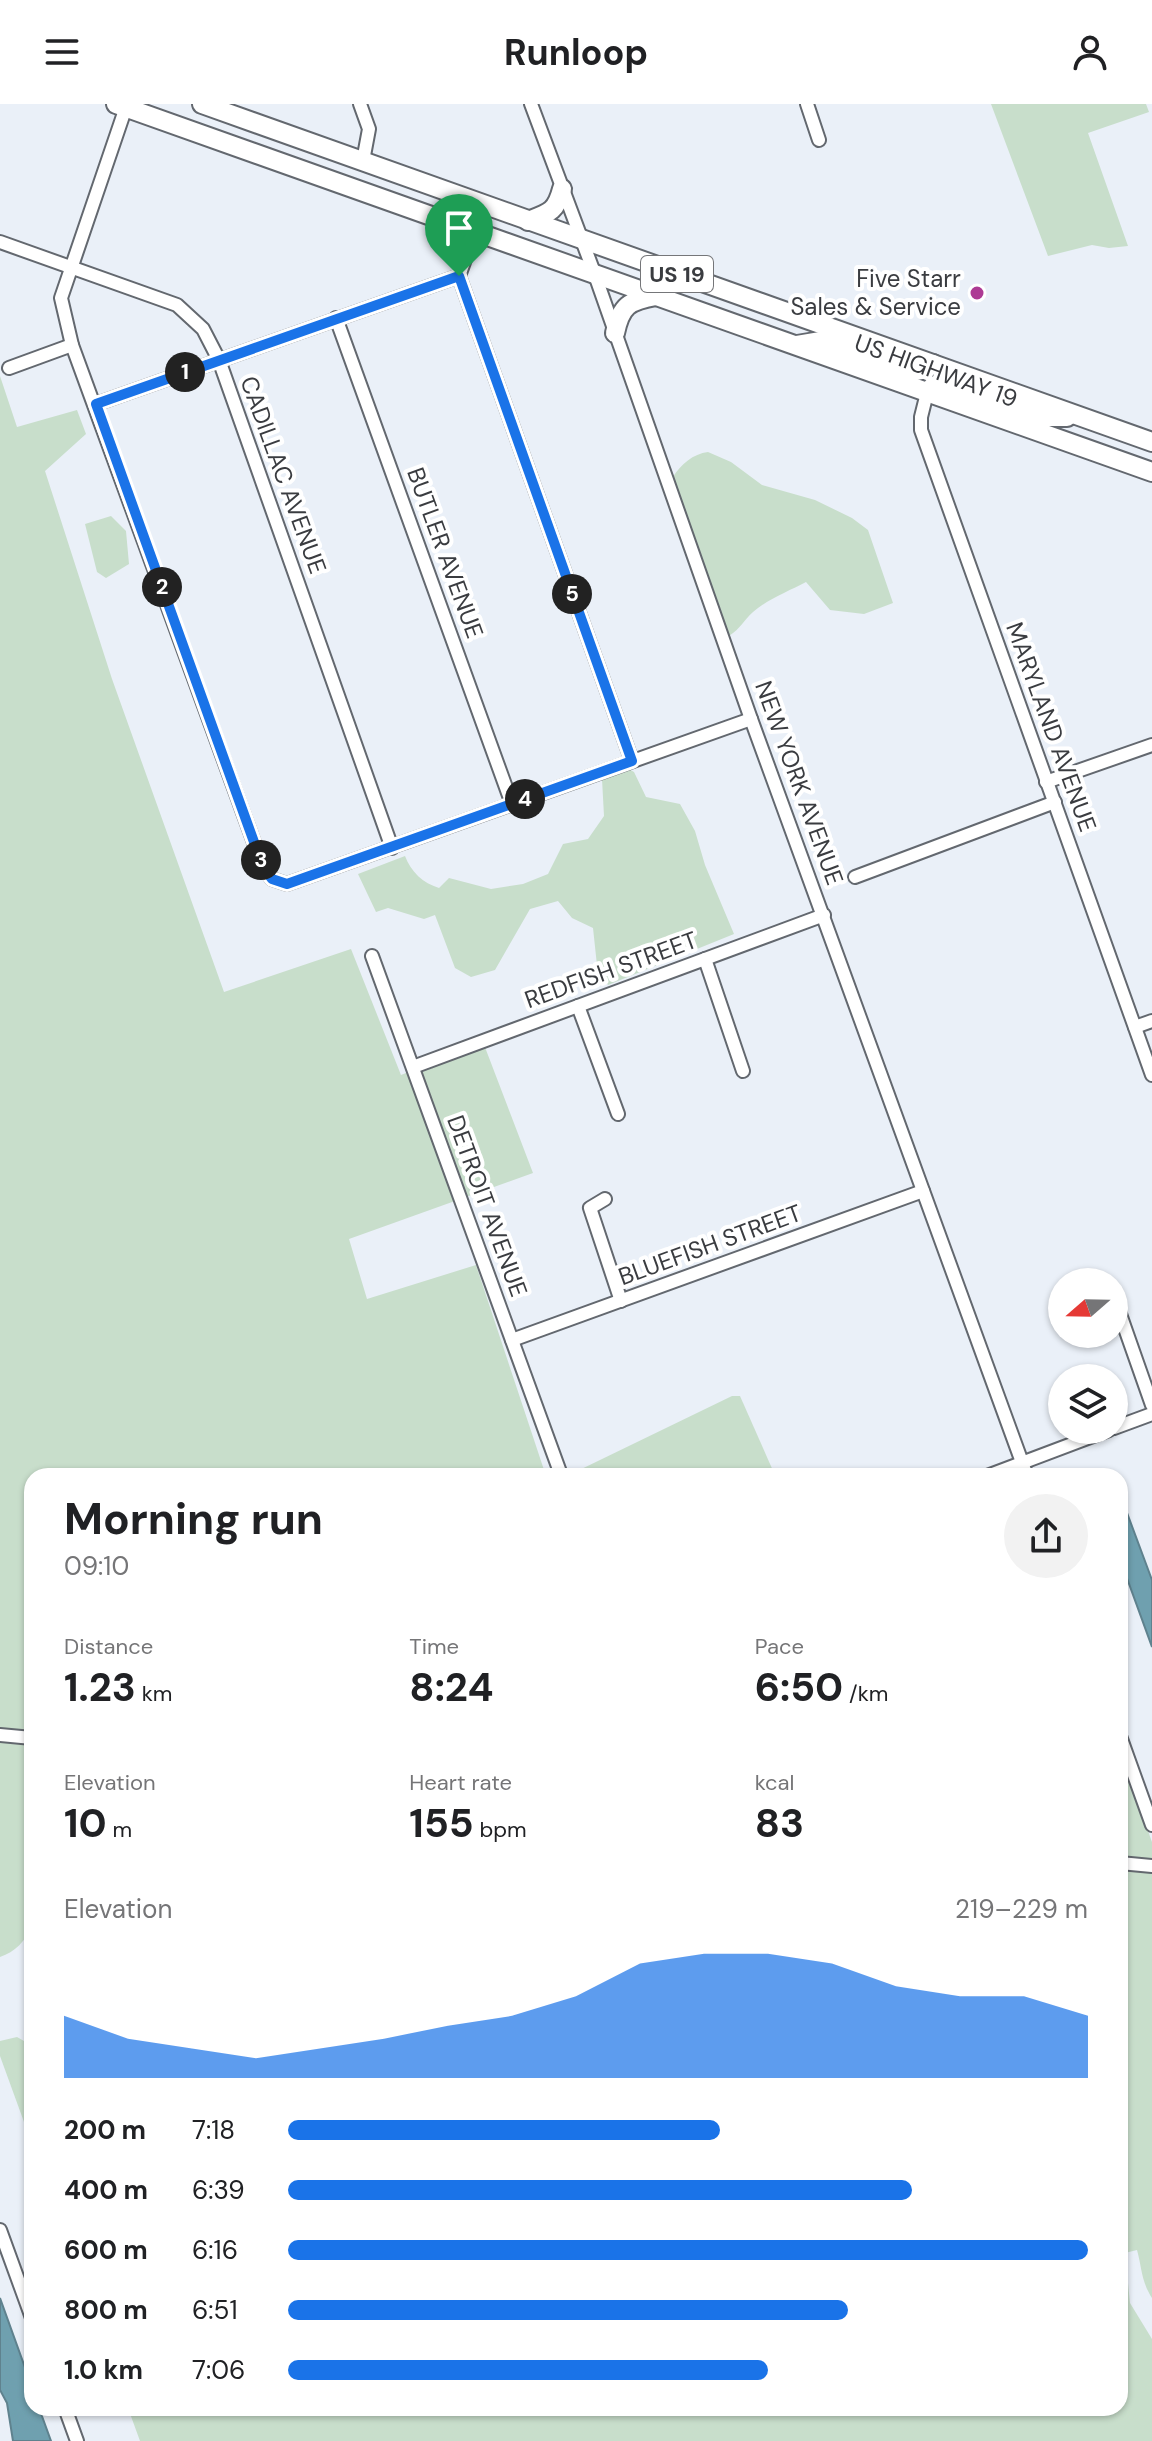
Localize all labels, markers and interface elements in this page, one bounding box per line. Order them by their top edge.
text: Runloop [504,29,648,76]
icon: menu [40,30,84,74]
icon: person [1068,30,1112,74]
pin [425,194,493,276]
icon: arrive [437,206,481,250]
road number: US 19 [641,256,713,292]
place label: Five Starr Sales & Service [790,263,961,322]
marker: Five Starr Sales & Service [968,284,986,302]
street label: US HIGHWAY 19 [850,327,1022,414]
pin: 1 [165,352,205,392]
text: 1 [181,357,189,386]
street label: CADILLAC AVENUE [233,372,334,578]
street label: BUTLER AVENUE [400,463,491,643]
pin: 2 [142,567,182,607]
text: 2 [156,572,168,601]
pin: 5 [552,574,592,614]
text: 5 [565,579,579,608]
street label: MARYLAND AVENUE [999,618,1104,836]
street label: NEW YORK AVENUE [748,677,851,889]
pin: 4 [505,779,545,819]
text: 4 [518,784,532,813]
pin: 3 [241,840,281,880]
text: 3 [254,845,268,874]
street label: REDFISH STREET [520,924,701,1015]
street label: DETROIT AVENUE [440,1111,535,1301]
street label: BLUEFISH STREET [614,1197,806,1292]
north arrow [1048,1268,1128,1348]
map controls [1048,1268,1128,1444]
button: layers [1048,1364,1128,1444]
text: Morning run [64,1490,323,1548]
button: share [1004,1494,1088,1578]
text: 09:10 [64,1549,129,1583]
text: Distance [64,1632,153,1661]
text: Time [409,1632,459,1661]
text: Pace [755,1632,804,1661]
text: 1.23 [64,1661,136,1713]
text: 8:24 [409,1661,494,1713]
text: 6:50 [755,1661,843,1713]
text: km [136,1679,172,1708]
text: /km [843,1679,888,1708]
text: Elevation [64,1768,156,1797]
text: Heart rate [409,1768,512,1797]
text: kcal [755,1768,794,1797]
text: 10 [64,1797,107,1849]
text: 155 [409,1797,474,1849]
text: 83 [755,1797,804,1849]
text: m [107,1815,132,1844]
text: bpm [474,1815,527,1844]
text: Elevation [64,1892,172,1926]
text: 219–229 m [955,1892,1088,1926]
text: 200 m [64,2113,146,2147]
text: 7:18 [192,2113,235,2147]
text: 400 m [64,2173,148,2207]
text: 6:39 [192,2173,245,2207]
text: 600 m [64,2233,148,2267]
text: 6:16 [192,2233,238,2267]
text: 800 m [64,2293,148,2327]
text: 6:51 [192,2293,238,2327]
text: 1.0 km [64,2353,143,2387]
text: 7:06 [192,2353,245,2387]

